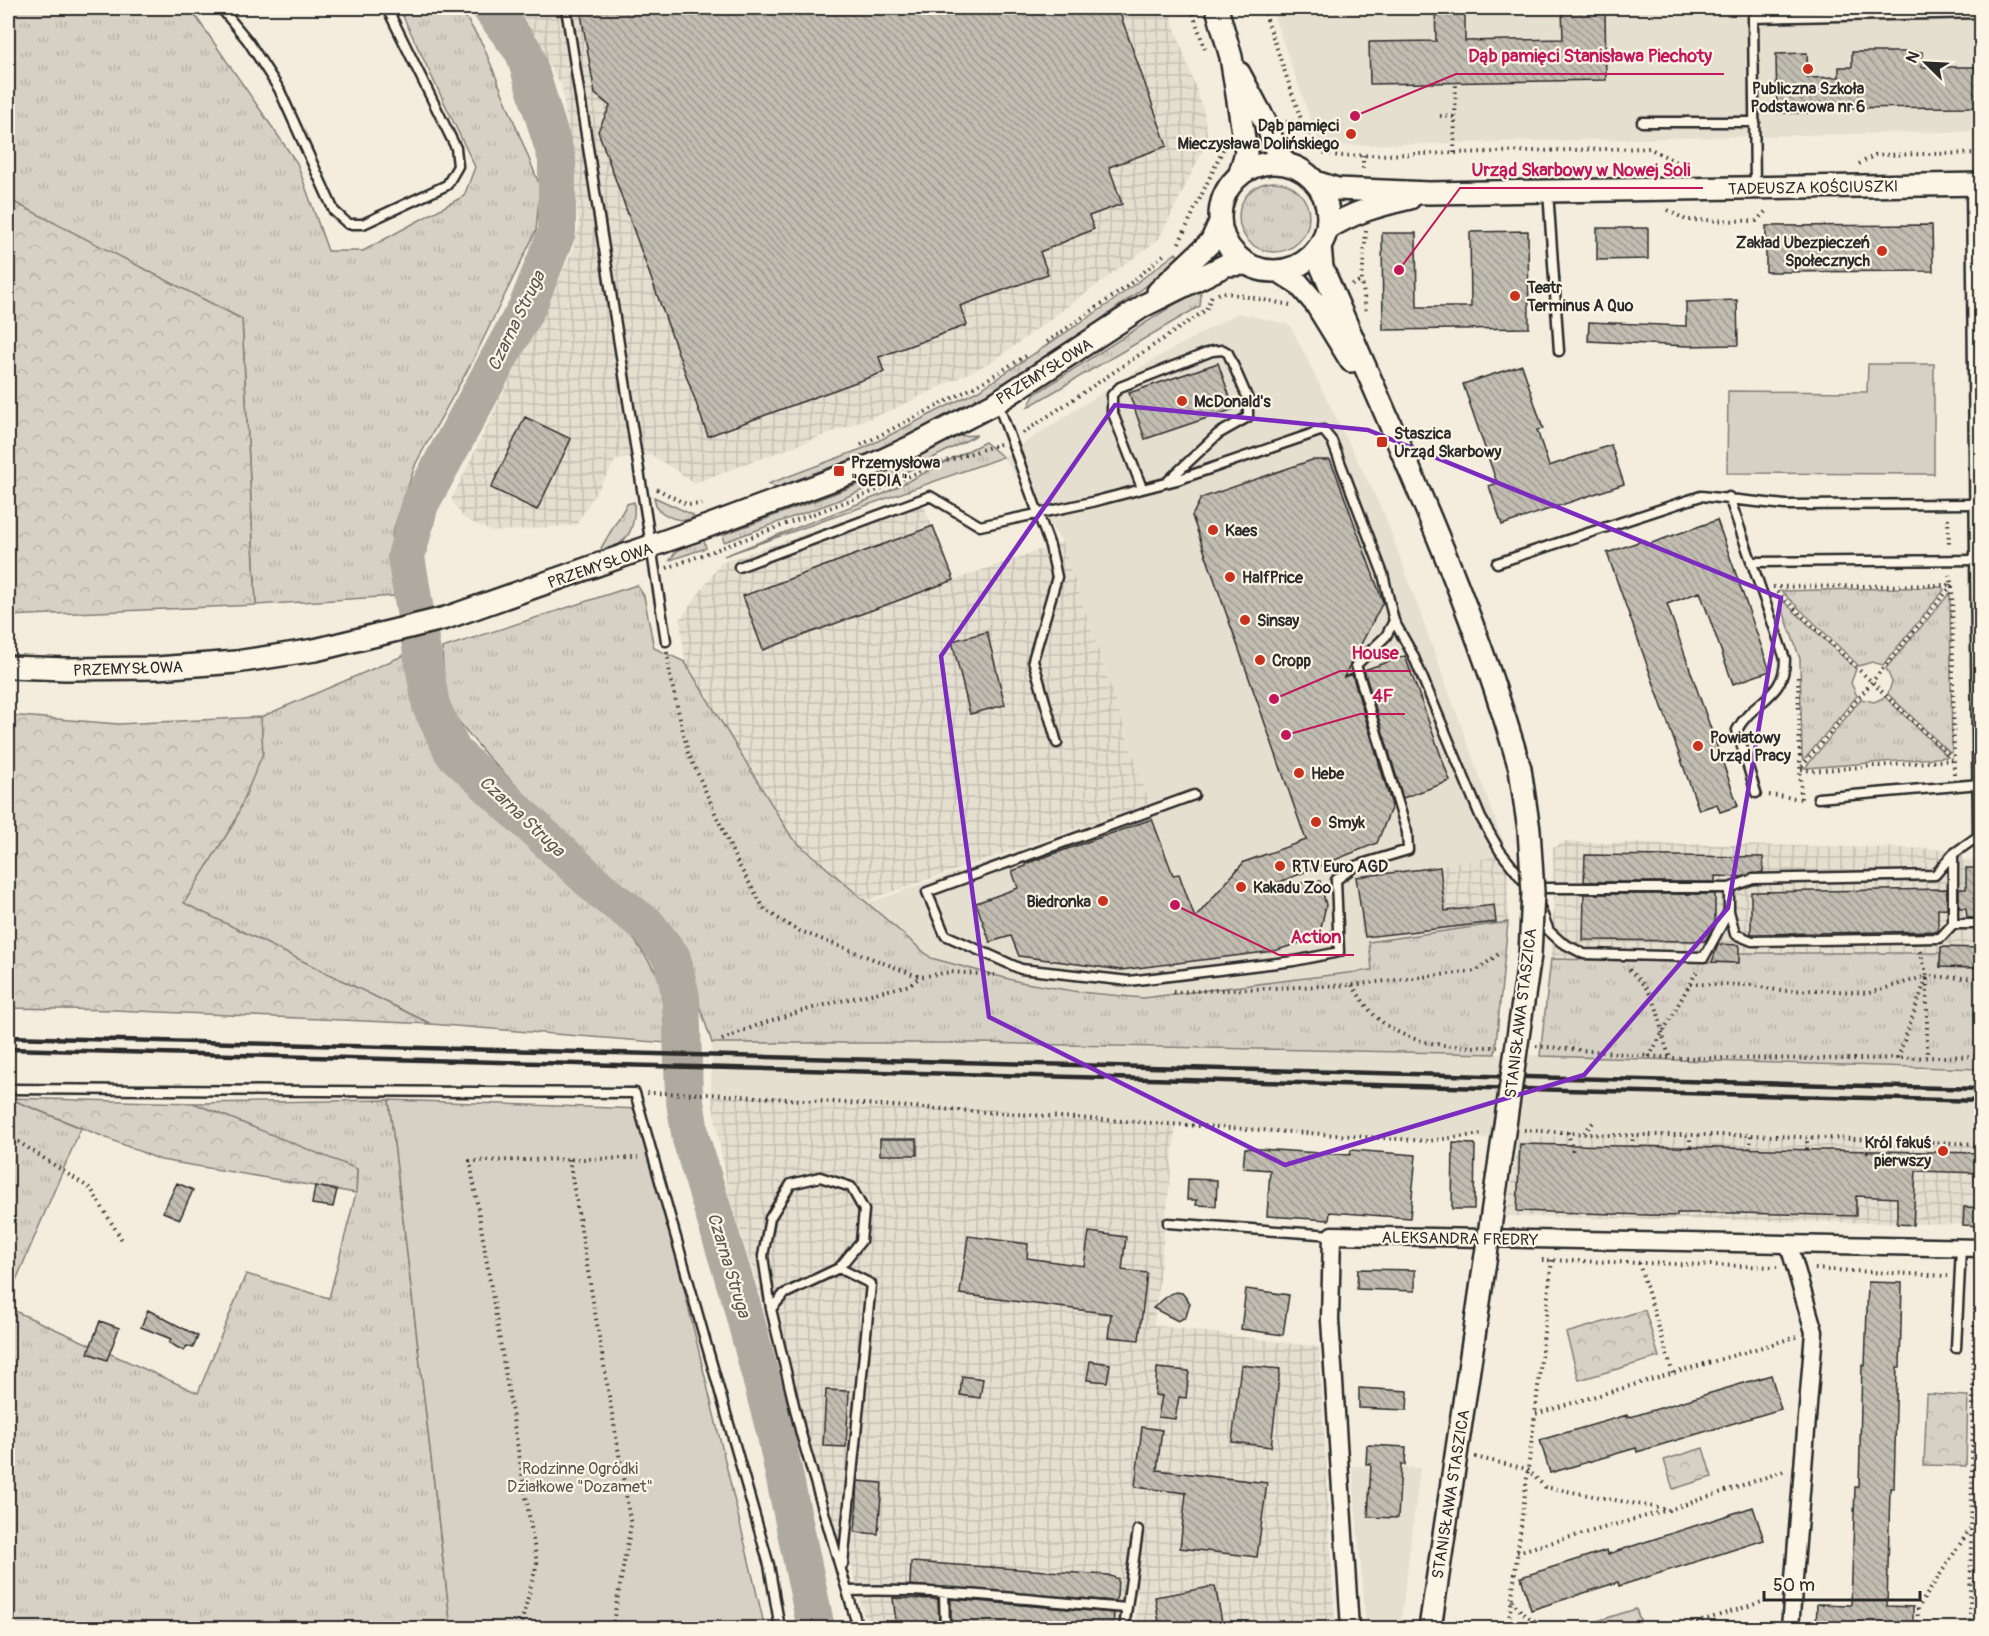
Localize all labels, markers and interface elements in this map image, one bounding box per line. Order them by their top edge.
north arrow [1896,33,1956,93]
callout: Dąb pamięci Stanisława Piechoty [1456,38,1724,74]
text: Dąb pamięci Stanisława Piechoty [1468,45,1712,68]
text: N [1902,48,1925,66]
marker: Publiczna Szkoła Podstawowa nr 6 [1801,62,1815,76]
place label: Publiczna Szkoła Podstawowa nr 6 [1751,79,1865,117]
place label: Dąb pamięci Mieczysława Dolińskiego [1177,116,1339,154]
marker: Dąb pamięci Mieczysława Dolińskiego [1344,127,1358,141]
callout: Urząd Skarbowy w Nowej Soli [1460,152,1703,188]
text: Urząd Skarbowy w Nowej Soli [1471,159,1691,182]
street label: TADEUSZA KOŚCIUSZKI [1728,177,1898,199]
place label: Zakład Ubezpieczeń Społecznych [1736,233,1870,271]
marker: Zakład Ubezpieczeń Społecznych [1875,244,1889,258]
water label: Czarna Struga [482,266,551,375]
place label: Teatr Terminus A Quo [1526,278,1634,316]
marker: Teatr Terminus A Quo [1508,289,1522,303]
street label: PRZEMYSŁOWA [993,334,1096,409]
place label: McDonald's [1194,392,1271,412]
marker: McDonald's [1175,394,1189,408]
place label: Staszica Urząd Skarbowy [1394,424,1501,462]
marker: Staszica Urząd Skarbowy [1375,435,1389,449]
place label: Przemysłowa "GEDIA" [851,453,941,491]
marker: Przemysłowa "GEDIA" [832,464,846,478]
place label: Kaes [1225,521,1258,541]
marker: Kaes [1206,523,1220,537]
street label: PRZEMYSŁOWA [545,539,656,593]
place label: HalfPrice [1242,568,1304,588]
marker: HalfPrice [1223,570,1237,584]
place label: Sinsay [1257,611,1299,631]
marker: Sinsay [1238,613,1252,627]
callout: House [1340,635,1411,671]
text: House [1351,642,1400,665]
place label: Cropp [1272,651,1312,671]
marker: Cropp [1253,653,1267,667]
street label: PRZEMYSŁOWA [73,657,183,681]
callout: 4F [1360,678,1405,714]
text: 4F [1372,685,1394,708]
place label: Powiatowy Urząd Pracy [1710,728,1791,766]
marker: Powiatowy Urząd Pracy [1691,739,1705,753]
place label: Hebe [1311,764,1345,784]
marker: Hebe [1292,766,1306,780]
water label: Czarna Struga [474,771,570,863]
place label: Smyk [1328,813,1365,833]
marker: Smyk [1309,815,1323,829]
place label: RTV Euro AGD [1292,857,1388,877]
marker: RTV Euro AGD [1273,859,1287,873]
place label: Kakadu Zoo [1253,878,1331,898]
marker: Kakadu Zoo [1234,880,1248,894]
place label: Biedronka [1026,892,1092,912]
marker: Biedronka [1096,894,1110,908]
callout: Action [1279,919,1354,955]
text: Action [1291,926,1341,949]
street label: STANISŁAWA STASZICA [1501,927,1541,1099]
place label: Król fakuś pierwszy [1864,1133,1932,1171]
marker: Król fakuś pierwszy [1936,1144,1950,1158]
water label: Czarna Struga [702,1210,756,1322]
street label: ALEKSANDRA FREDRY [1381,1228,1539,1250]
street label: STANISŁAWA STASZICA [1428,1408,1474,1580]
park label: Rodzinne Ogródki Działkowe "Dozamet" [507,1459,653,1497]
scale bar [1764,1564,1920,1602]
text: 50 m [1773,1574,1815,1597]

